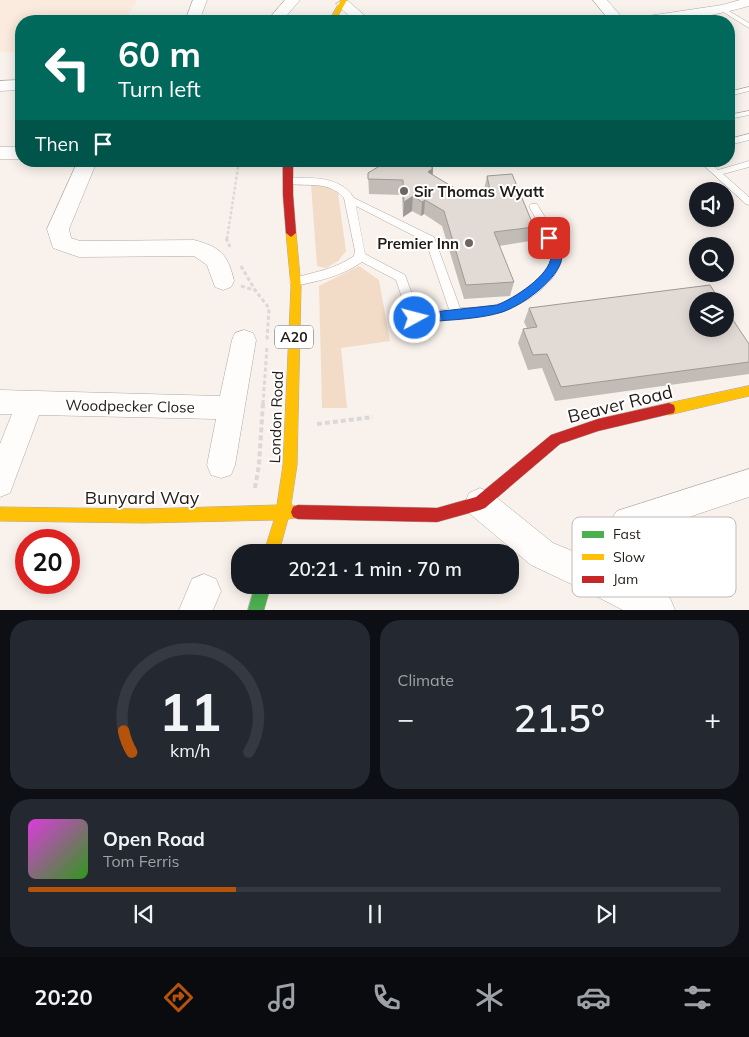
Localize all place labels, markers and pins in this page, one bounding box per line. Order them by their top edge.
place label: Sir Thomas Wyatt [414,182,544,201]
marker: Sir Thomas Wyatt [398,185,410,197]
pin [528,217,570,259]
place label: Premier Inn [377,234,459,253]
marker: Premier Inn [463,237,475,249]

